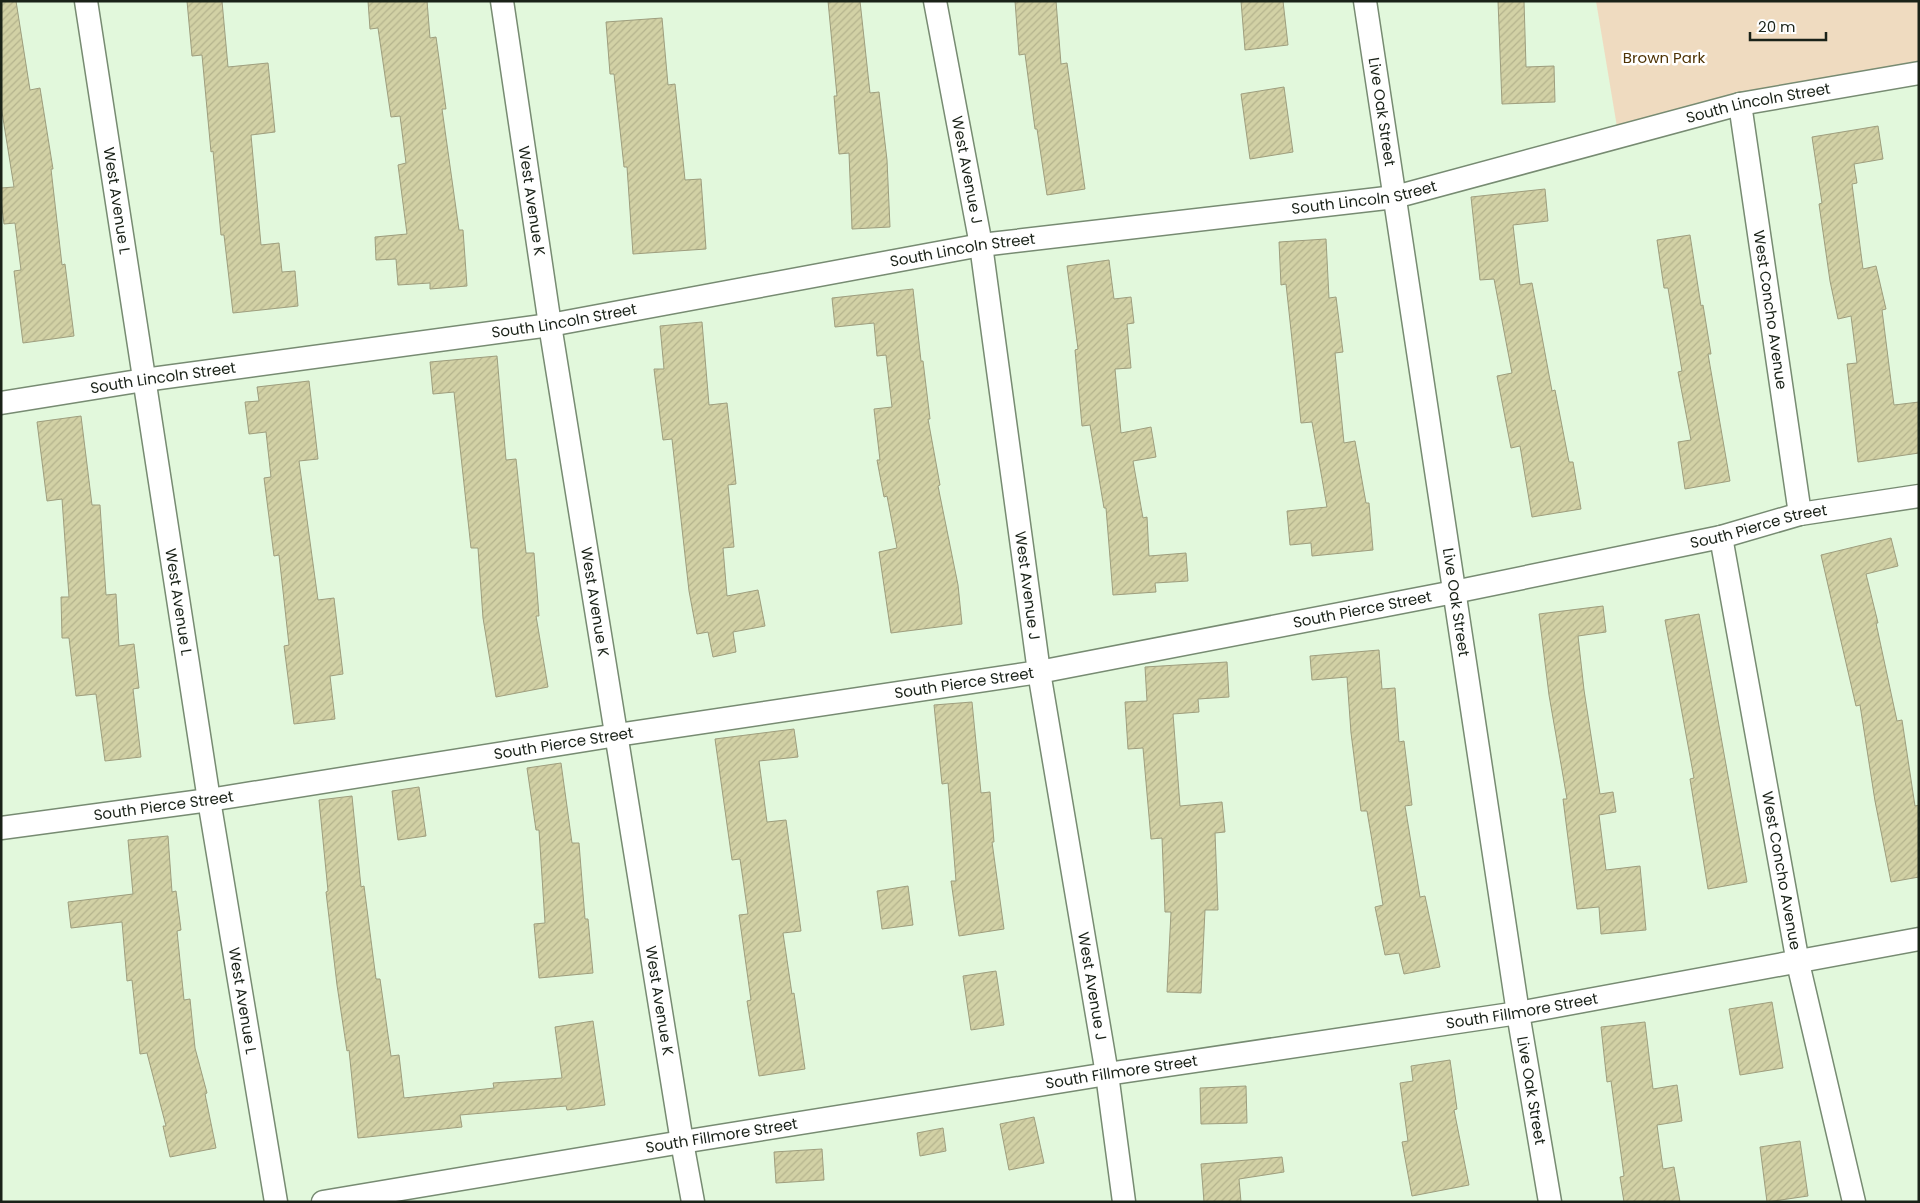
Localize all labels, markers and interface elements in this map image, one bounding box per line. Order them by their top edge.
scale bar [1750,10,1826,42]
text: 20 m [1758,16,1796,37]
park label: Brown Park [1623,47,1705,68]
street label: Live Oak Street [1364,56,1401,167]
street label: South Lincoln Street [1684,78,1832,128]
street label: West Avenue J [947,114,988,226]
street label: West Avenue K [514,144,551,257]
street label: West Avenue L [99,146,136,256]
street label: South Lincoln Street [1290,175,1439,219]
street label: South Lincoln Street [888,228,1036,272]
street label: West Concho Avenue [1749,229,1793,391]
street label: South Lincoln Street [490,298,638,343]
street label: South Lincoln Street [89,357,237,398]
street label: South Pierce Street [1688,499,1828,553]
street label: West Avenue J [1010,530,1046,641]
street label: West Avenue K [576,545,614,658]
street label: Live Oak Street [1438,546,1475,658]
street label: West Avenue L [160,547,198,657]
street label: South Pierce Street [1291,586,1433,633]
street label: South Pierce Street [893,662,1035,703]
street label: South Pierce Street [492,722,635,764]
street label: South Pierce Street [92,785,235,825]
street label: West Concho Avenue [1757,790,1806,952]
street label: West Avenue J [1073,930,1112,1042]
street label: West Avenue K [640,944,679,1057]
street label: West Avenue L [224,946,262,1056]
street label: South Fillmore Street [1444,987,1599,1034]
street label: Live Oak Street [1512,1035,1551,1146]
street label: South Fillmore Street [1044,1050,1199,1094]
street label: South Fillmore Street [644,1113,799,1158]

